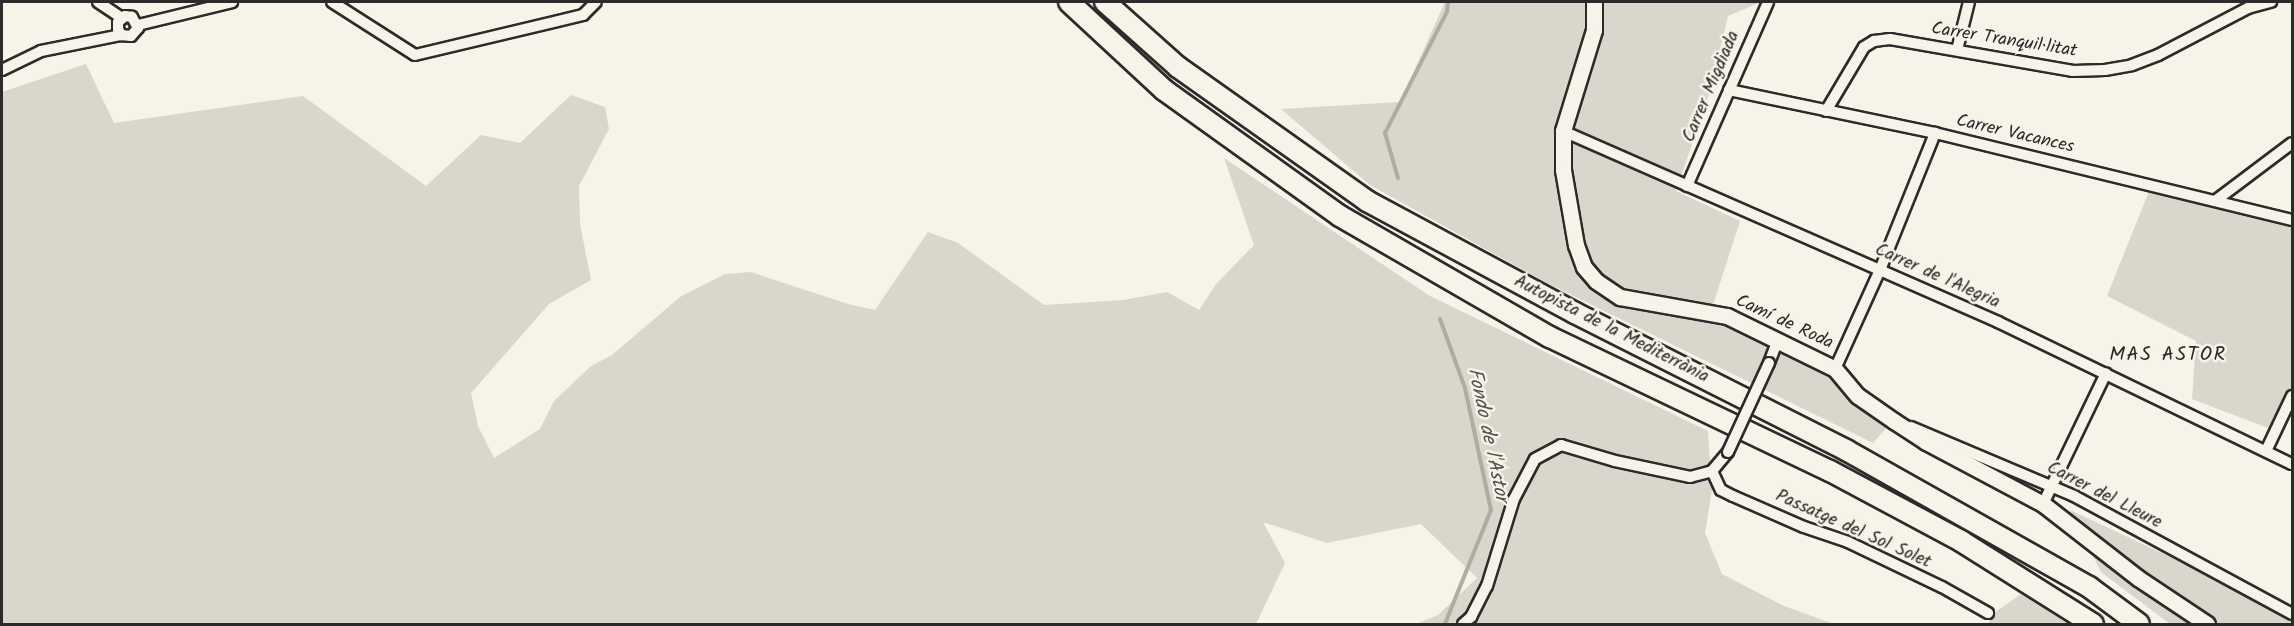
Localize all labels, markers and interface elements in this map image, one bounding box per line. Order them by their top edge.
street label: Carrer Tranquil·litat [1930,19,2078,63]
street label: Carrer Migdiada [1679,28,1745,146]
street label: Carrer Vacances [1954,111,2076,159]
street label: Carrer de l'Alegria [1871,240,2003,314]
street label: Autopista de la Mediterrània [1510,271,1712,389]
street label: Camí de Roda [1732,291,1836,355]
district label: MAS ASTOR [2109,343,2227,367]
water label: Fondo de l'Astor [1461,366,1513,504]
street label: Carrer del Lleure [2043,458,2165,534]
street label: Passatge del Sol Solet [1772,486,1934,574]

